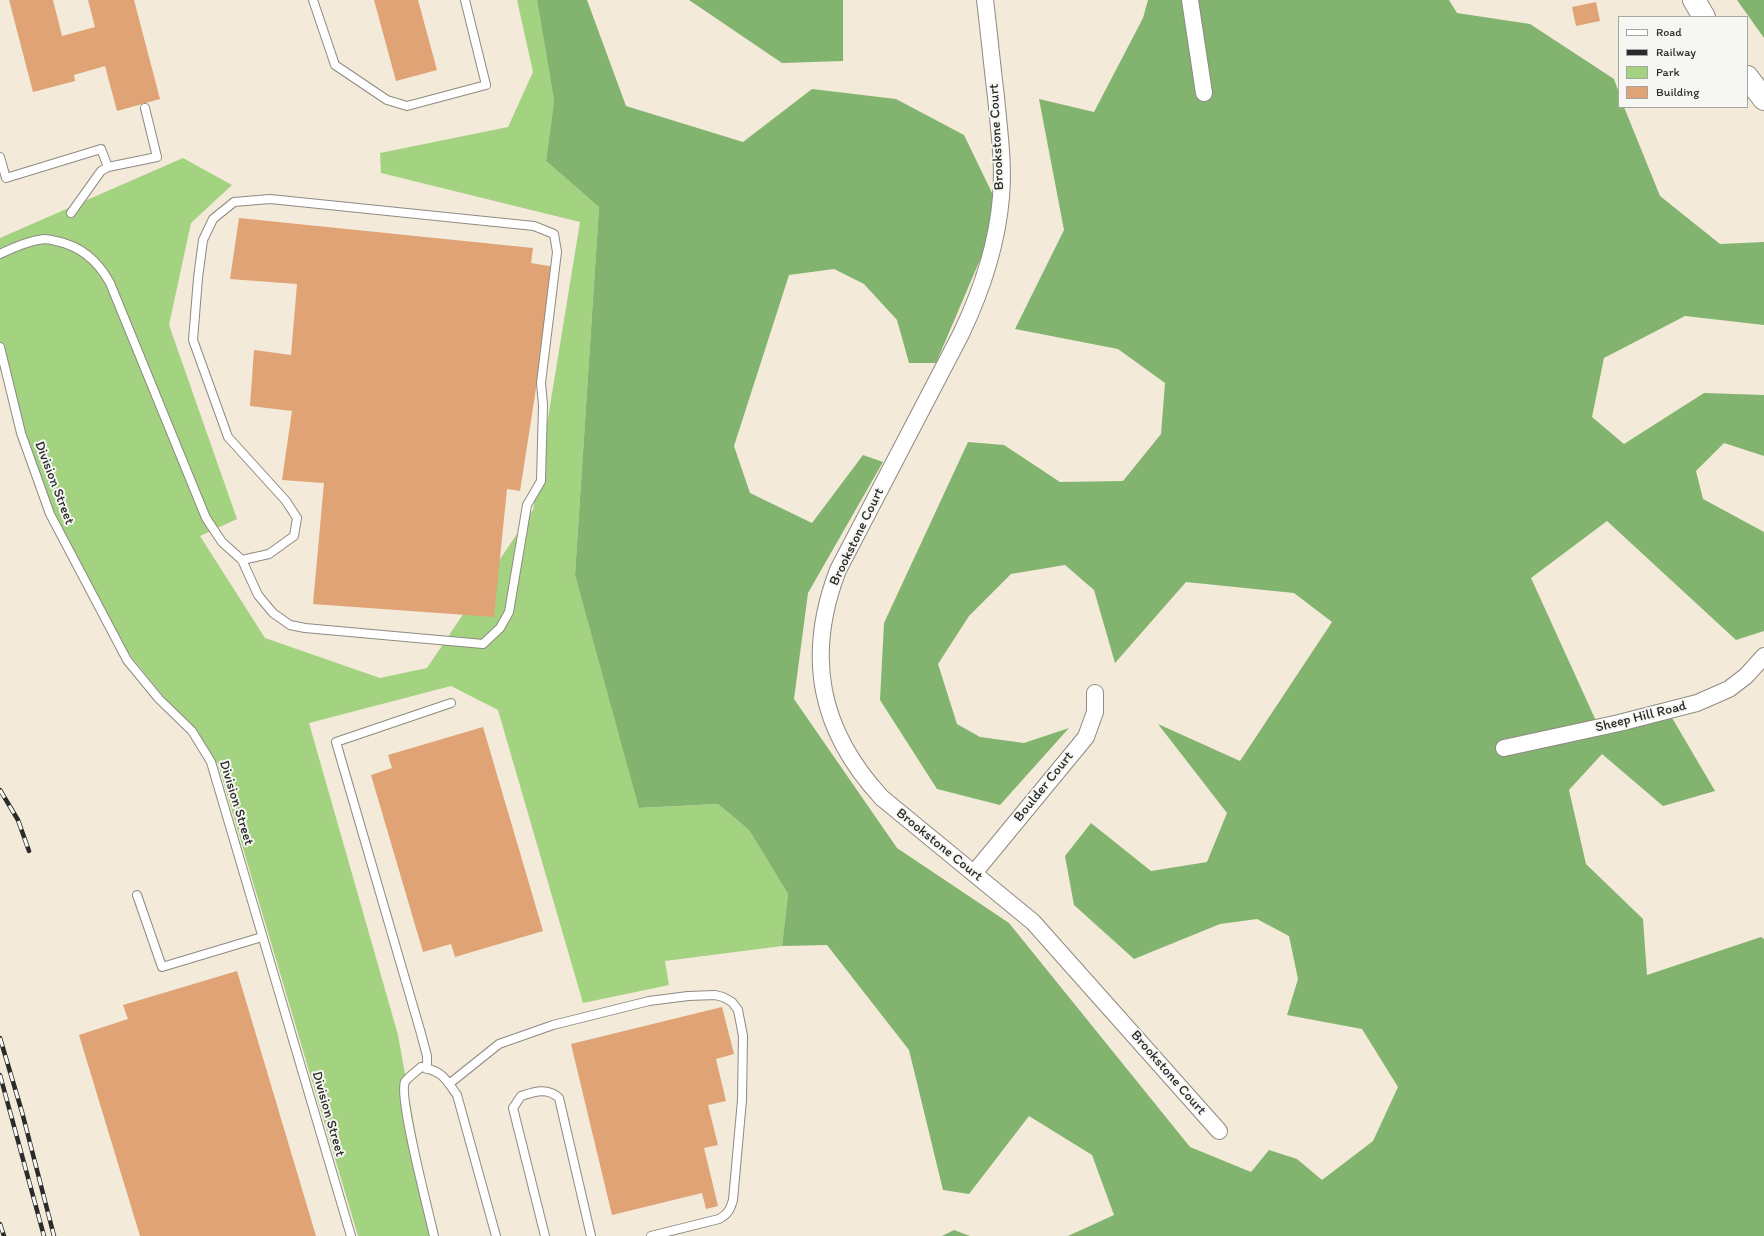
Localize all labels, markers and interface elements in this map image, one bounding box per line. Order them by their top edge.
legend [1618,16,1748,108]
text: Road [1656,25,1682,39]
text: Railway [1656,45,1696,59]
text: Park [1656,65,1680,79]
street label: Brookstone Court [986,83,1008,191]
text: Building [1656,85,1699,99]
street label: Division Street [30,439,78,527]
street label: Brookstone Court [826,485,888,589]
street label: Sheep Hill Road [1594,698,1688,736]
street label: Boulder Court [1011,749,1077,825]
street label: Division Street [215,758,257,848]
street label: Brookstone Court [892,805,986,885]
street label: Brookstone Court [1127,1027,1209,1119]
street label: Division Street [308,1069,348,1159]

